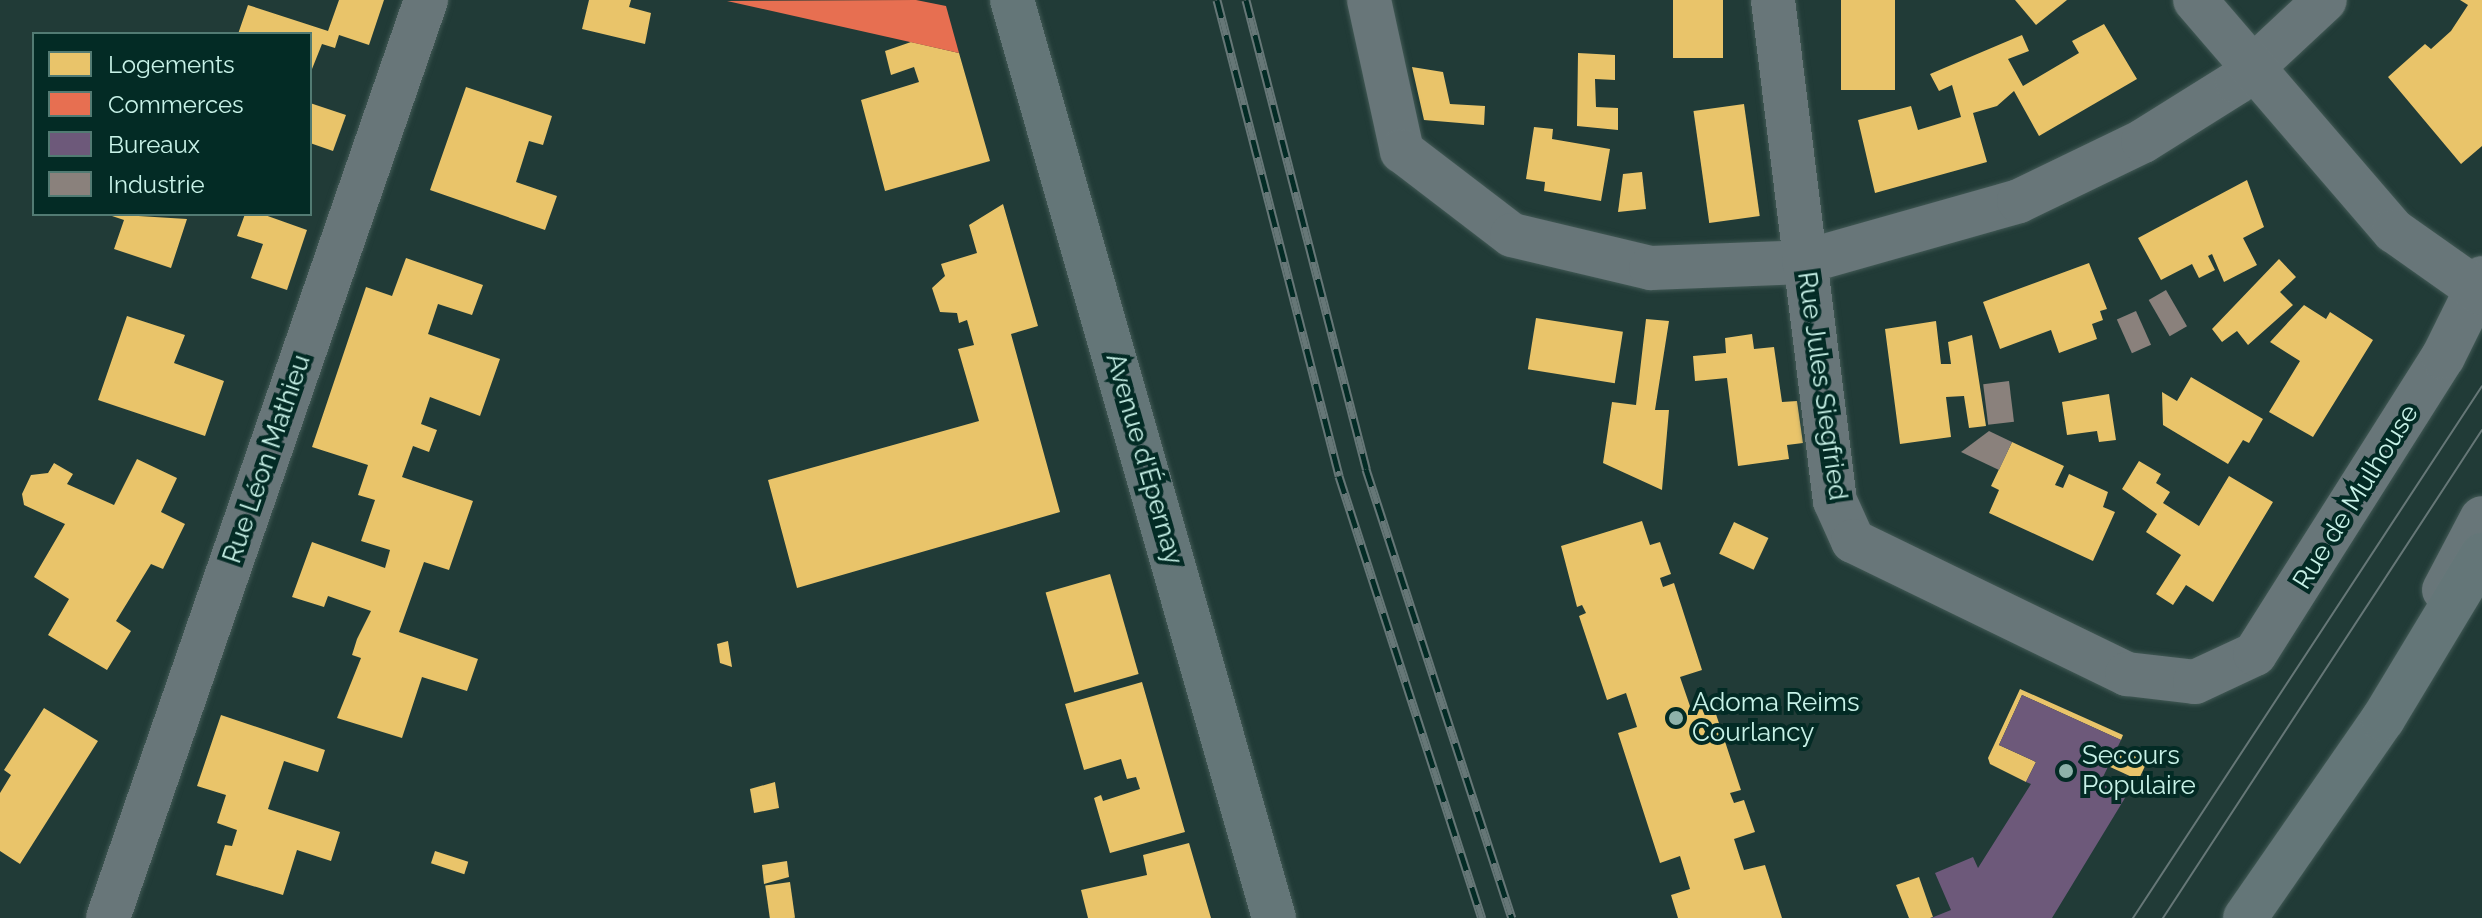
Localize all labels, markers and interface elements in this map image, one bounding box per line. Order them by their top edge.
legend [32,32,312,216]
text: Logements [108,50,235,79]
text: Commerces [108,90,244,119]
text: Bureaux [108,130,200,159]
text: Industrie [108,170,205,199]
street label: Rue Jules Siegfried [1790,269,1854,503]
street label: Avenue d'Épernay [1099,350,1189,568]
street label: Rue Léon Mathieu [217,351,317,567]
street label: Rue de Mulhouse [2287,399,2425,595]
place label: Adoma Reims Courlancy [1692,687,1859,748]
marker: Adoma Reims Courlancy [1667,709,1685,727]
place label: Secours Populaire [2082,740,2196,802]
marker: Secours Populaire [2057,762,2075,780]

